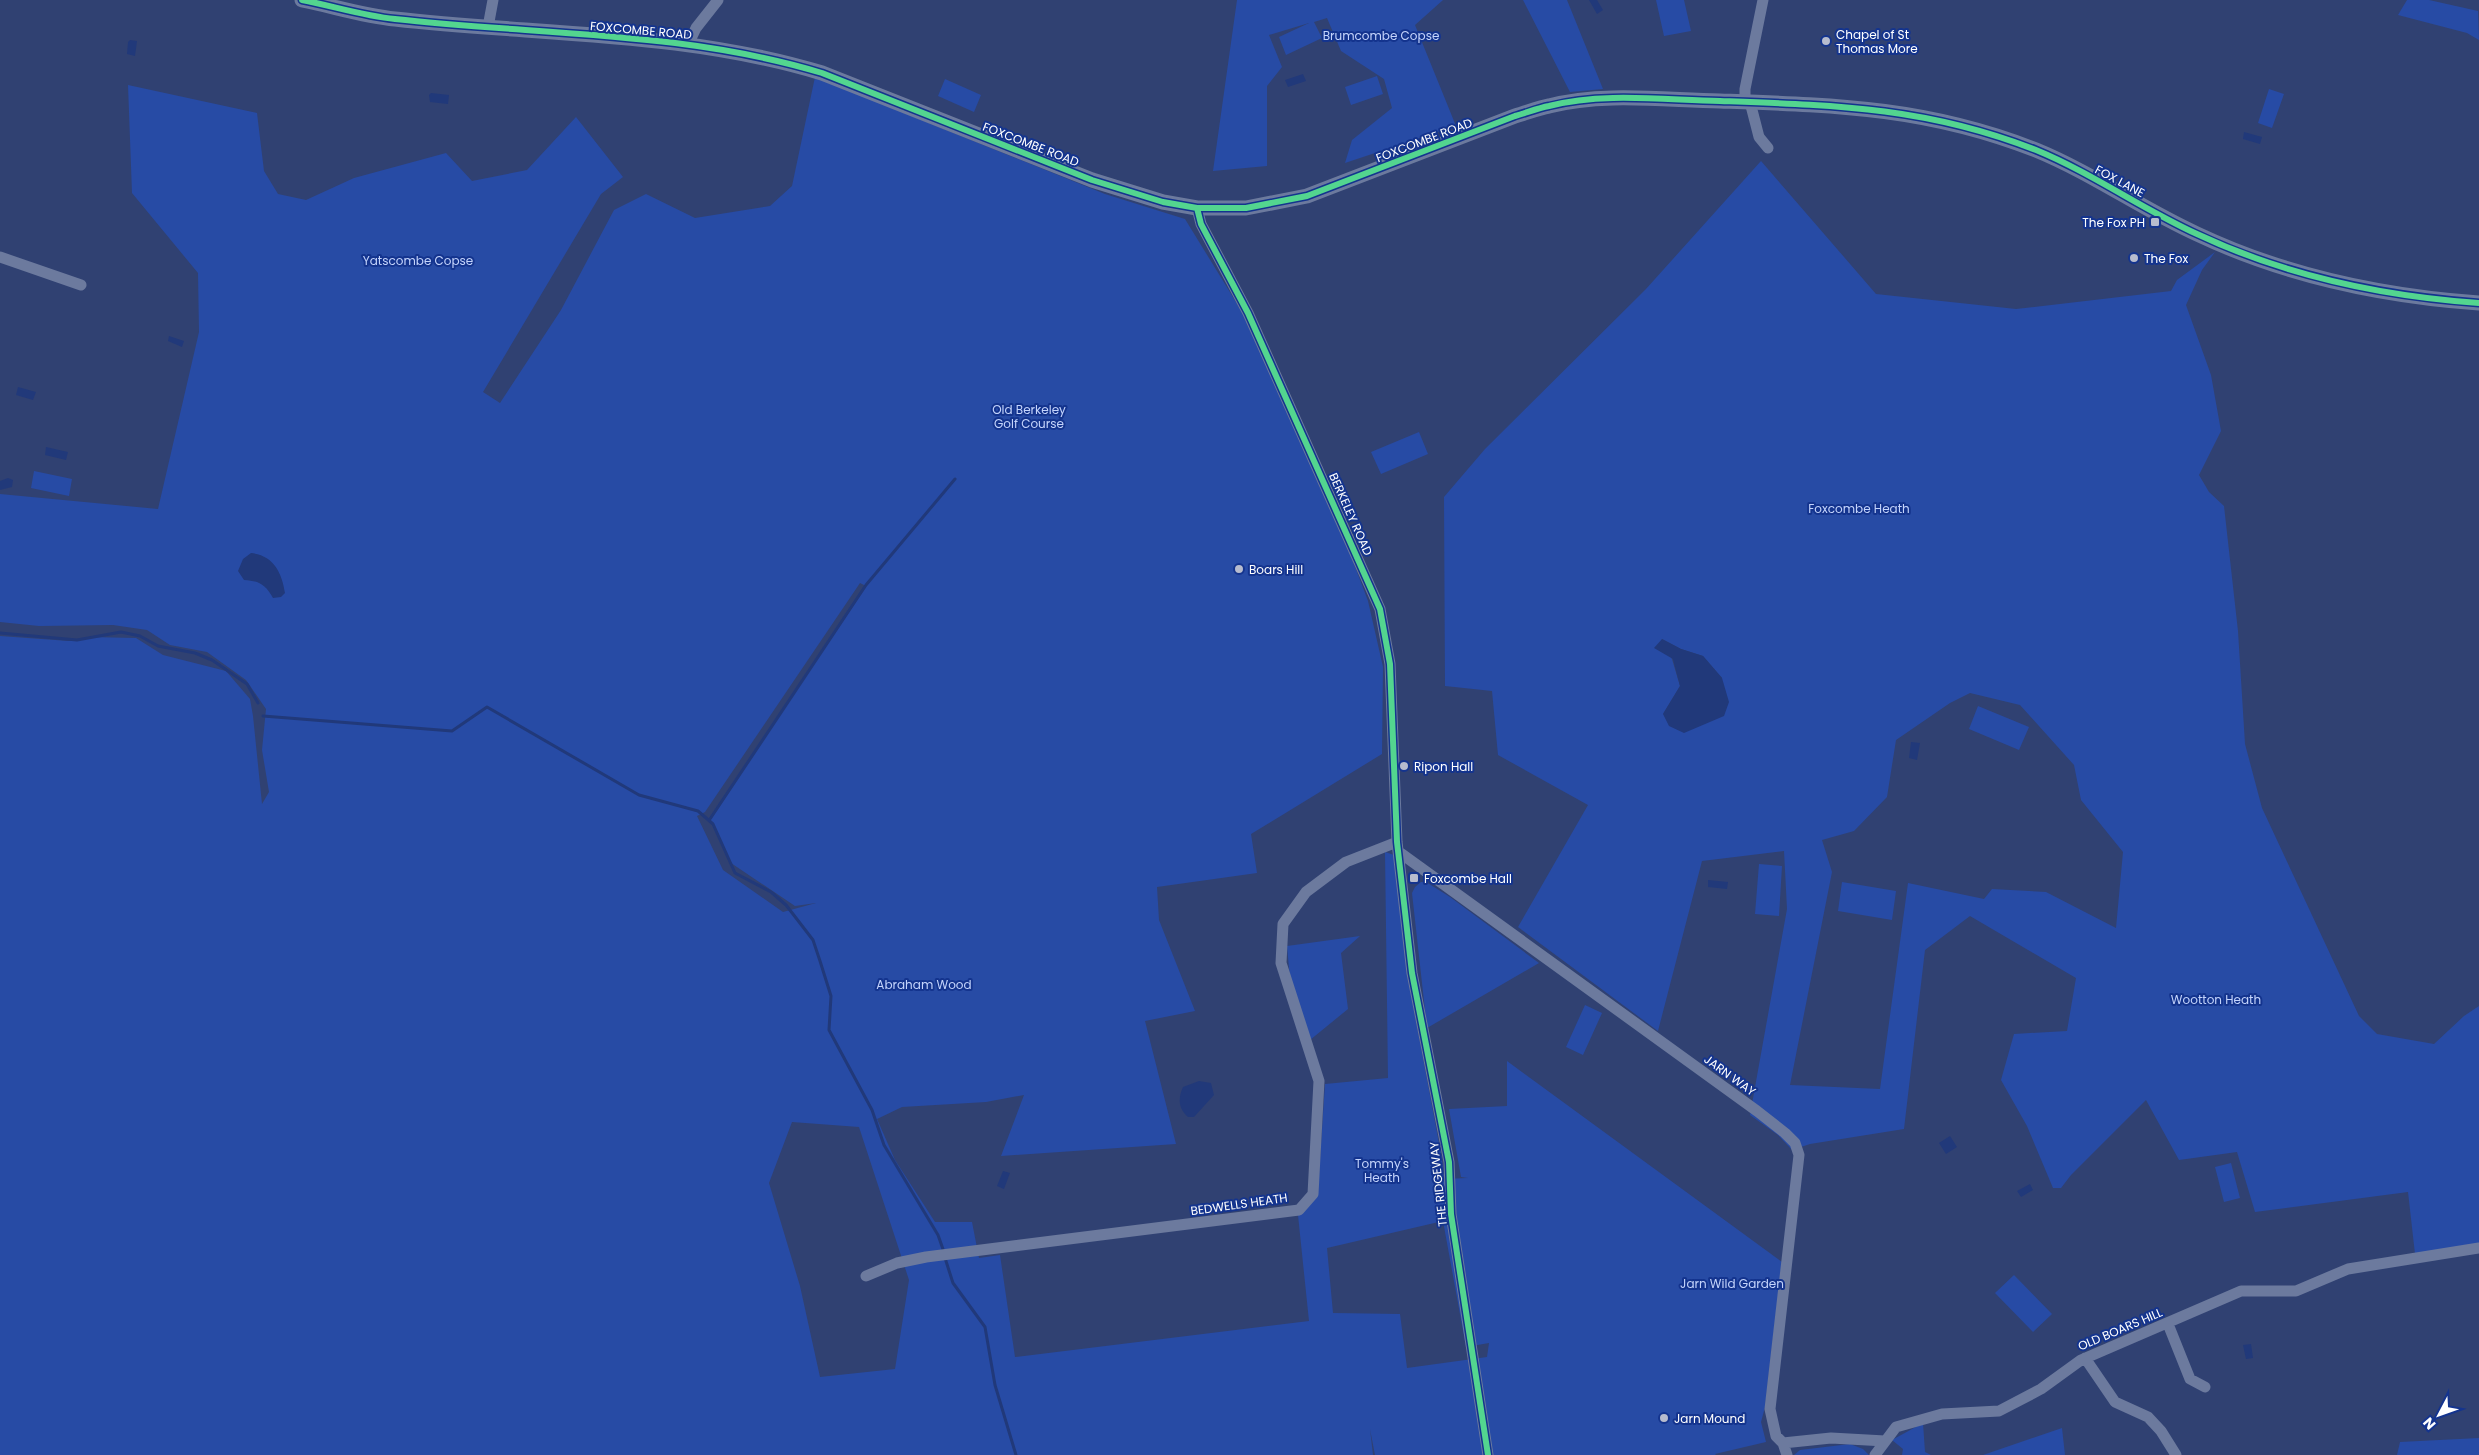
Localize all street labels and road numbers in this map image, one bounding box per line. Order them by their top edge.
street label: FOXCOMBE ROAD [589,17,693,43]
street label: FOXCOMBE ROAD [1373,114,1475,166]
street label: FOXCOMBE ROAD [980,118,1082,170]
street label: FOX LANE [2092,161,2148,201]
street label: BERKELEY ROAD [1325,470,1377,558]
street label: JARN WAY [1701,1050,1759,1100]
street label: THE RIDGEWAY [1425,1141,1451,1227]
street label: BEDWELLS HEATH [1189,1189,1289,1219]
street label: OLD BOARS HILL [2075,1304,2165,1354]

